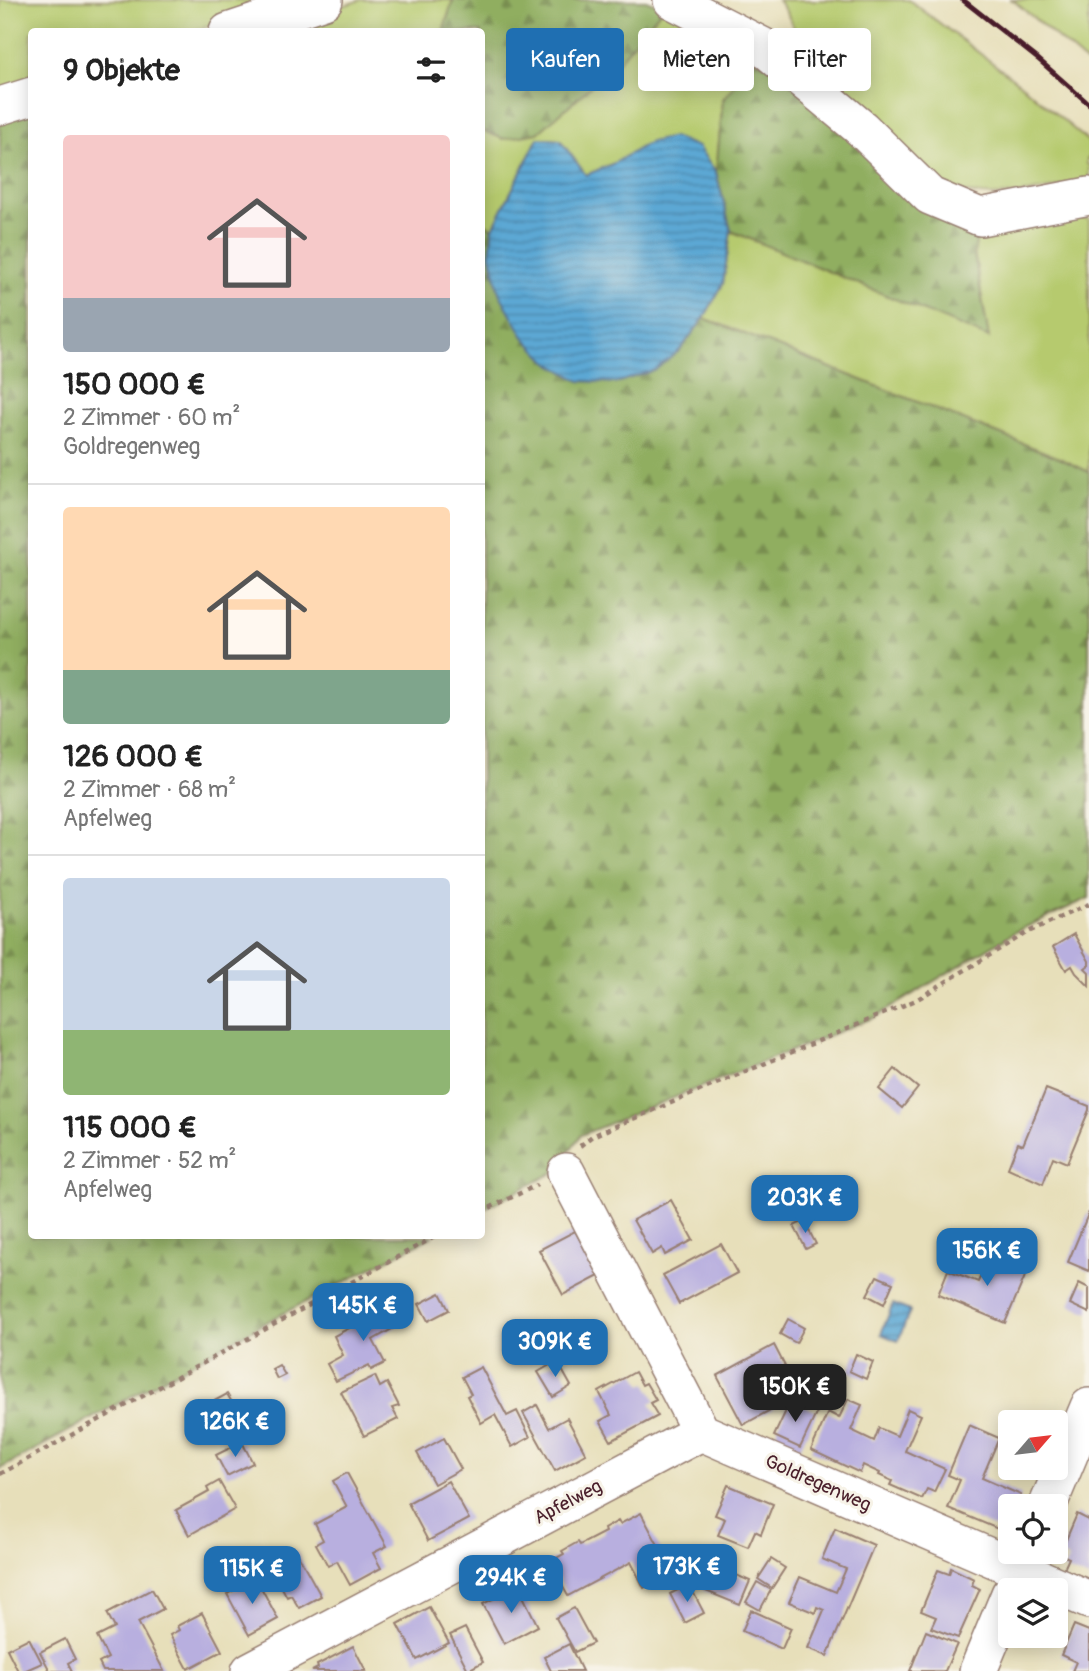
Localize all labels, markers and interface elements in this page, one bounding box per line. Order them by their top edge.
chip: Kaufen [506,28,624,91]
chip: Mieten [638,28,754,91]
chip: Filter [768,28,871,91]
icon: filters [412,51,450,89]
text: 9 Objekte [63,52,180,89]
icon: home [194,180,320,306]
text: 150 000 € [63,366,206,403]
text: 2 Zimmer · 60 m² [63,403,240,432]
text: Goldregenweg [63,432,200,461]
icon: home [194,552,320,678]
text: 126 000 € [63,738,203,775]
text: 2 Zimmer · 68 m² [63,775,236,804]
text: Apfelweg [63,804,152,833]
icon: home [194,923,320,1049]
text: 115 000 € [63,1109,197,1146]
text: 2 Zimmer · 52 m² [63,1146,237,1175]
text: Apfelweg [63,1175,152,1204]
pin: 203K € [748,1176,862,1235]
text: 203K € [767,1183,843,1212]
pin: 156K € [930,1228,1044,1288]
text: 156K € [953,1236,1021,1265]
pin: 145K € [306,1284,420,1343]
text: 145K € [329,1291,397,1320]
pin: 309K € [498,1320,612,1379]
text: 309K € [518,1327,592,1356]
pin: 150K € [738,1364,852,1424]
text: 150K € [759,1372,831,1401]
pin: 126K € [178,1400,292,1459]
text: 126K € [200,1407,270,1436]
north arrow [998,1410,1068,1480]
map controls [998,1410,1068,1648]
street label: Goldregenweg [761,1449,875,1517]
street label: Apfelweg [530,1474,606,1530]
button: locate [998,1494,1068,1564]
pin: 173K € [630,1544,744,1604]
pin: 115K € [195,1546,309,1606]
text: 173K € [653,1552,721,1581]
text: 115K € [220,1554,284,1583]
pin: 294K € [454,1556,568,1615]
text: 294K € [475,1563,547,1592]
button: layers [998,1578,1068,1648]

